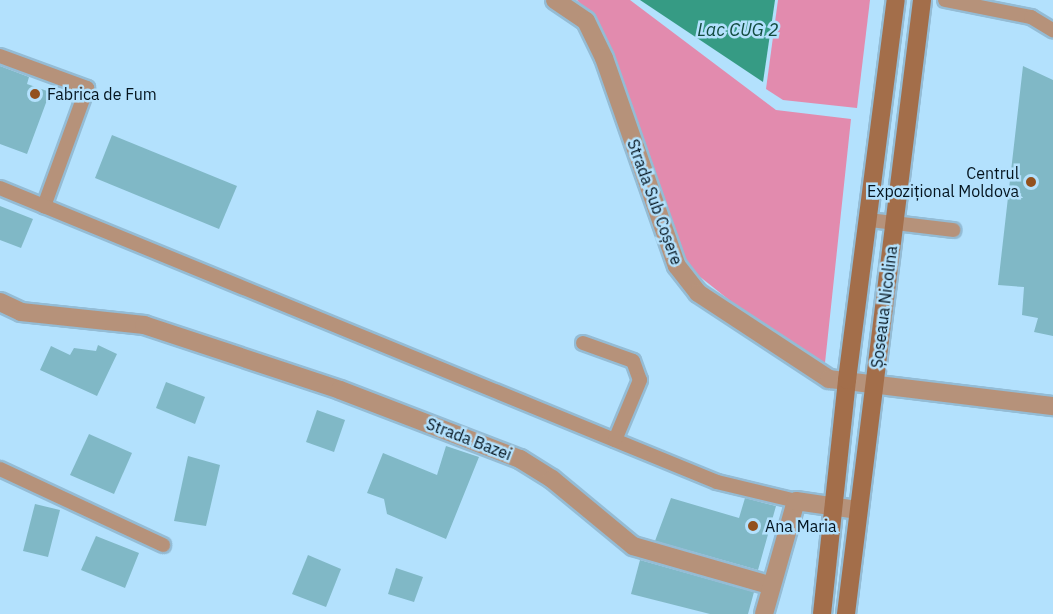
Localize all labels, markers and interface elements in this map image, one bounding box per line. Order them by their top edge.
water label: Lac CUG 2 [697,19,779,41]
place label: Fabrica de Fum [47,84,157,104]
marker: Fabrica de Fum [28,87,42,101]
street label: Strada Sub Coșere [623,137,687,267]
place label: Centrul Expozițional Moldova [867,163,1019,201]
marker: Centrul Expozițional Moldova [1024,175,1038,189]
street label: Șoseaua Nicolina [867,245,901,369]
street label: Strada Bazei [424,414,514,464]
place label: Ana Maria [765,516,837,536]
marker: Ana Maria [746,519,760,533]

